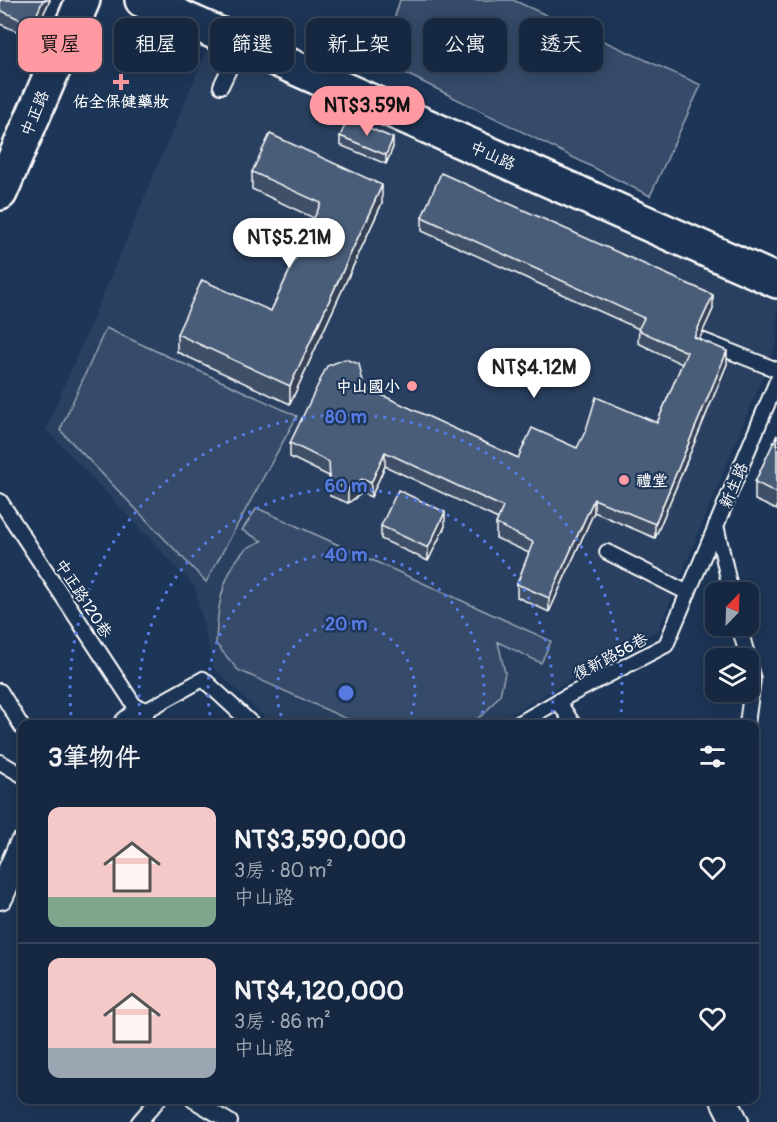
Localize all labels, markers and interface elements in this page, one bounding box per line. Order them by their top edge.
chip: 買屋 [18,18,102,72]
chip: 租屋 [114,18,198,72]
chip: 篩選 [210,18,294,72]
chip: 新上架 [306,18,411,72]
chip: 公寓 [423,18,507,72]
chip: 透天 [519,18,603,72]
marker: 佑全保健藥妝 [114,75,128,89]
pin: NT$3.59M [305,86,429,137]
street label: 中正路 [16,87,54,139]
place label: 佑全保健藥妝 [73,92,169,112]
text: NT$3.59M [324,93,410,118]
street label: 中山路 [467,137,519,175]
pin: NT$5.21M [227,218,351,269]
text: NT$5.21M [247,225,331,250]
pin: NT$4.12M [472,348,596,399]
text: NT$4.12M [492,355,576,380]
place label: 中山國小 [336,377,400,397]
marker: 中山國小 [405,379,419,393]
text: 80 m [325,406,367,429]
street label: 新生路 [715,459,753,511]
place label: 禮堂 [636,471,668,491]
marker: 禮堂 [617,473,631,487]
text: 60 m [325,475,367,498]
text: 40 m [325,544,367,567]
street label: 中正路120巷 [50,555,116,642]
north arrow [705,582,759,636]
map controls [705,582,759,702]
text: 20 m [325,613,367,636]
street label: 復新路56巷 [570,629,651,685]
button: layers [705,648,759,702]
centre of rings [336,683,356,703]
icon: filters [696,740,729,773]
text: 3筆物件 [48,742,141,774]
text: NT$3,590,000 [234,824,406,856]
icon: home [96,831,168,903]
icon: heart [696,851,729,884]
text: 3房 · 80 m² [234,858,333,883]
text: 中山路 [234,885,294,910]
text: NT$4,120,000 [234,975,404,1007]
icon: home [96,982,168,1054]
icon: heart [696,1002,729,1035]
text: 3房 · 86 m² [234,1009,331,1034]
text: 中山路 [234,1036,294,1061]

